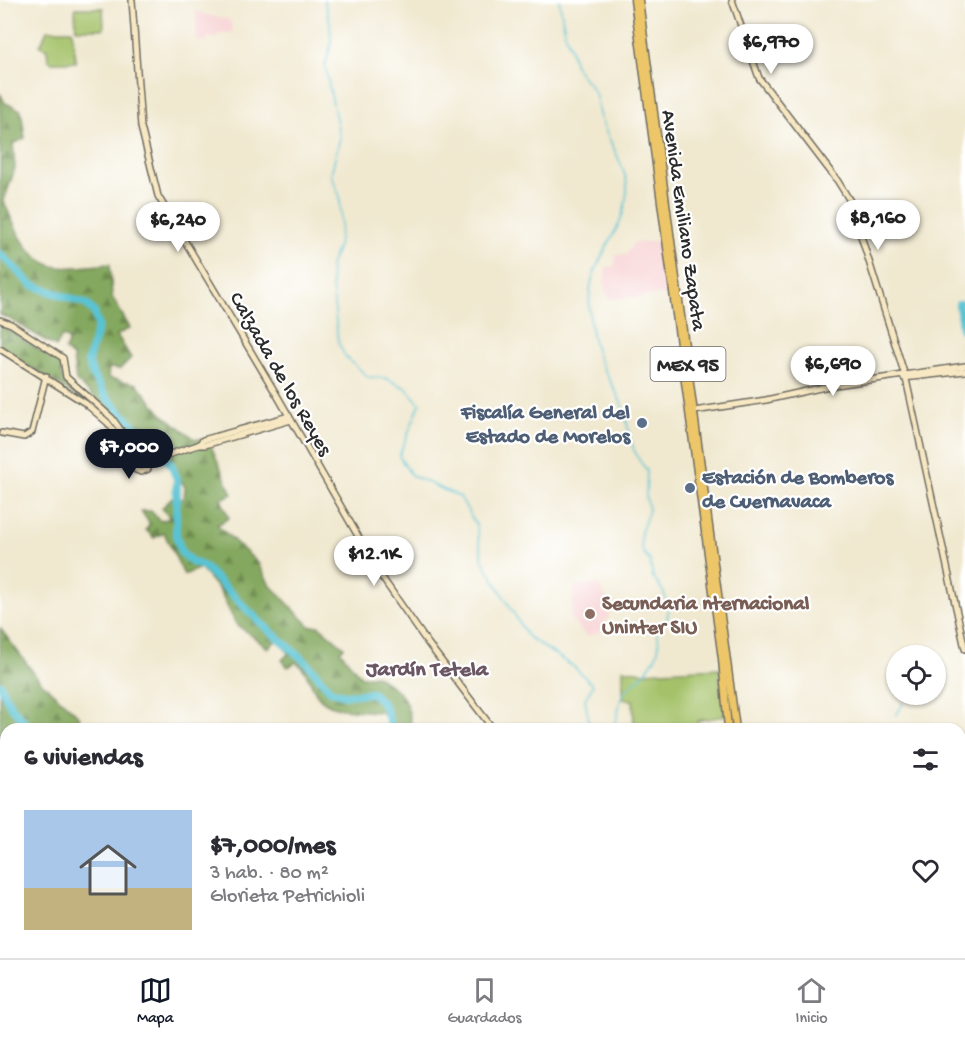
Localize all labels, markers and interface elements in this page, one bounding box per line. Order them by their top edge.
pin: $6,970 [722,24,820,75]
text: $6,970 [742,32,800,55]
street label: Avenida Emiliano Zapata [654,109,710,334]
pin: $8,160 [829,200,927,251]
pin: $6,240 [129,202,227,253]
text: $8,160 [850,208,906,231]
text: $6,240 [150,210,206,233]
street label: Calzada de los Reyes [222,289,337,462]
pin: $6,690 [784,346,882,397]
road number: MEX 95 [650,347,726,381]
text: $6,690 [805,354,861,377]
place label: Fiscalía General del Estado de Morelos [460,402,631,451]
marker: Fiscalía General del Estado de Morelos [635,416,649,430]
pin: $7,000 [80,429,178,480]
text: $7,000 [99,437,159,460]
place label: Estación de Bomberos de Cuernavaca [702,467,895,516]
marker: Estación de Bomberos de Cuernavaca [683,481,697,495]
pin: $12.1K [325,536,423,587]
text: $12.1K [348,544,400,567]
place label: Secundaria nternacional Uninter SIU [602,593,810,642]
marker: Secundaria nternacional Uninter SIU [583,607,597,621]
map controls [886,645,946,705]
button: locate [886,645,946,705]
district label: Jardín Tetela [365,658,490,684]
icon: filters [909,743,942,776]
text: 6 viviendas [24,744,143,775]
text: $7,000/mes [210,832,335,863]
icon: home [72,834,144,906]
icon: heart [909,854,942,887]
text: 3 hab. · 80 m² [210,863,329,886]
text: Glorieta Petrichioli [210,886,365,909]
tab: Mapa [137,974,174,1029]
tab: Guardados [447,974,521,1029]
tab: Inicio [795,974,828,1029]

